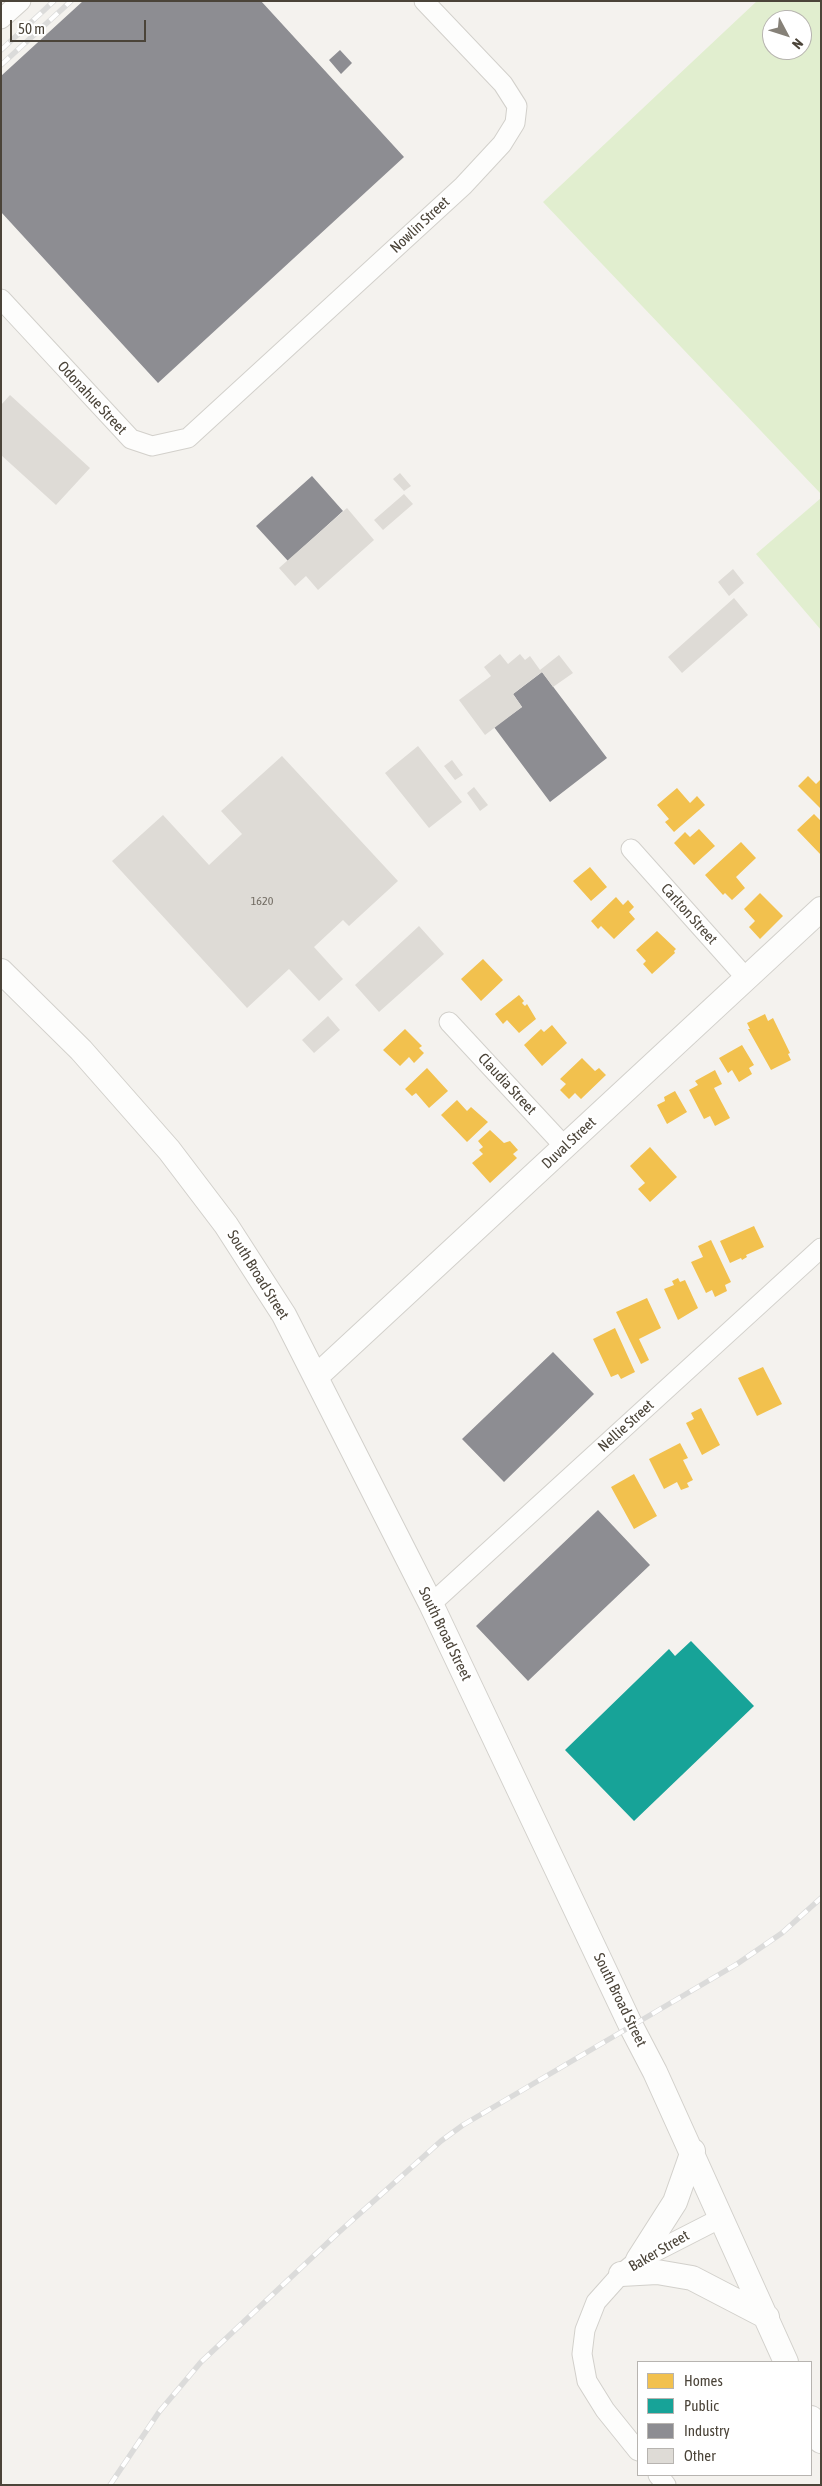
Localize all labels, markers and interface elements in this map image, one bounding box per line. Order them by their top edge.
scale bar [12,10,149,42]
north arrow [762,10,812,60]
text: 50 m [18,20,45,37]
text: N [789,36,807,52]
street label: Nowlin Street [387,193,453,257]
street label: Odonahue Street [54,358,130,438]
street label: Carlton Street [657,880,721,948]
house number: 1620 [251,894,273,908]
street label: Claudia Street [474,1050,540,1118]
street label: Duval Street [538,1113,600,1173]
street label: South Broad Street [223,1227,293,1323]
street label: Nellie Street [594,1396,658,1456]
street label: South Broad Street [415,1584,475,1684]
street label: South Broad Street [590,1950,650,2050]
street label: Baker Street [626,2227,692,2275]
legend [637,2361,812,2476]
text: Homes [684,2372,723,2389]
text: Public [684,2397,719,2414]
text: Industry [684,2422,730,2439]
text: Other [684,2447,716,2464]

